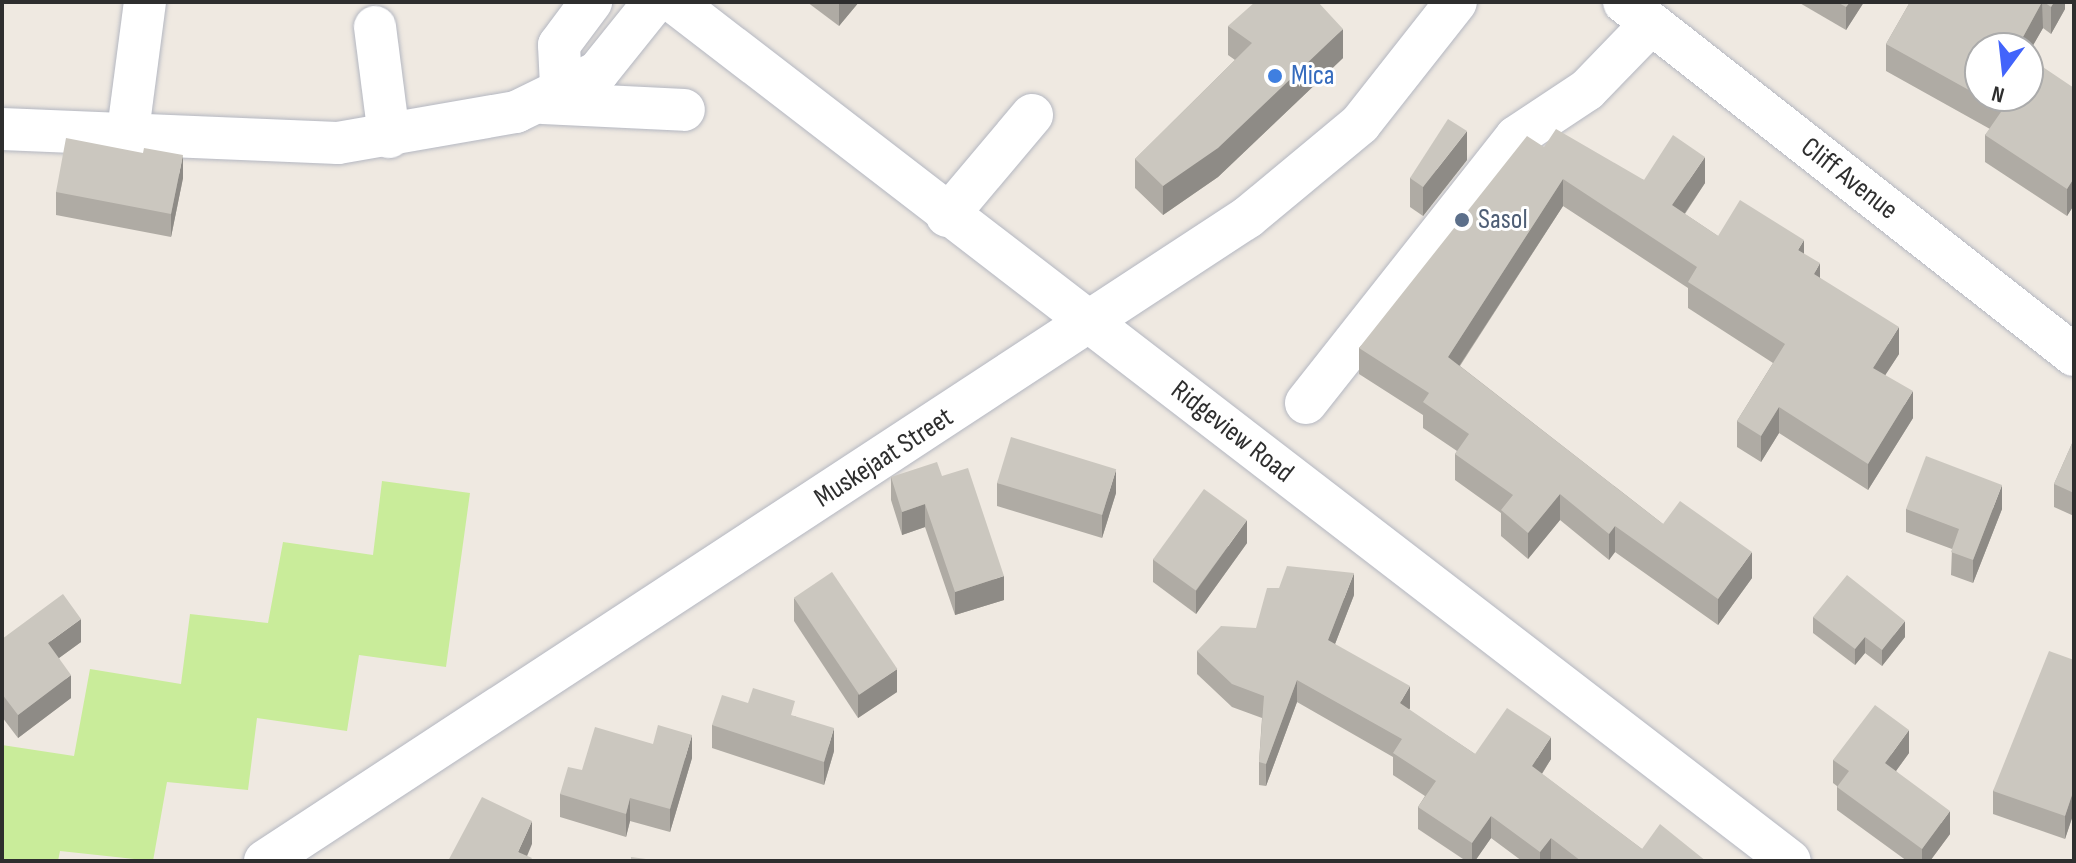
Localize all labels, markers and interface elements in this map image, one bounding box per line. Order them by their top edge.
north arrow [1964,32,2044,112]
place label: Mica [1291,59,1334,93]
marker: Mica [1266,67,1284,85]
text: N [1989,79,2007,108]
street label: Cliff Avenue [1794,131,1904,227]
place label: Sasol [1478,203,1528,237]
marker: Sasol [1453,211,1471,229]
street label: Ridgeview Road [1164,374,1300,490]
street label: Muskejaat Street [808,401,960,515]

